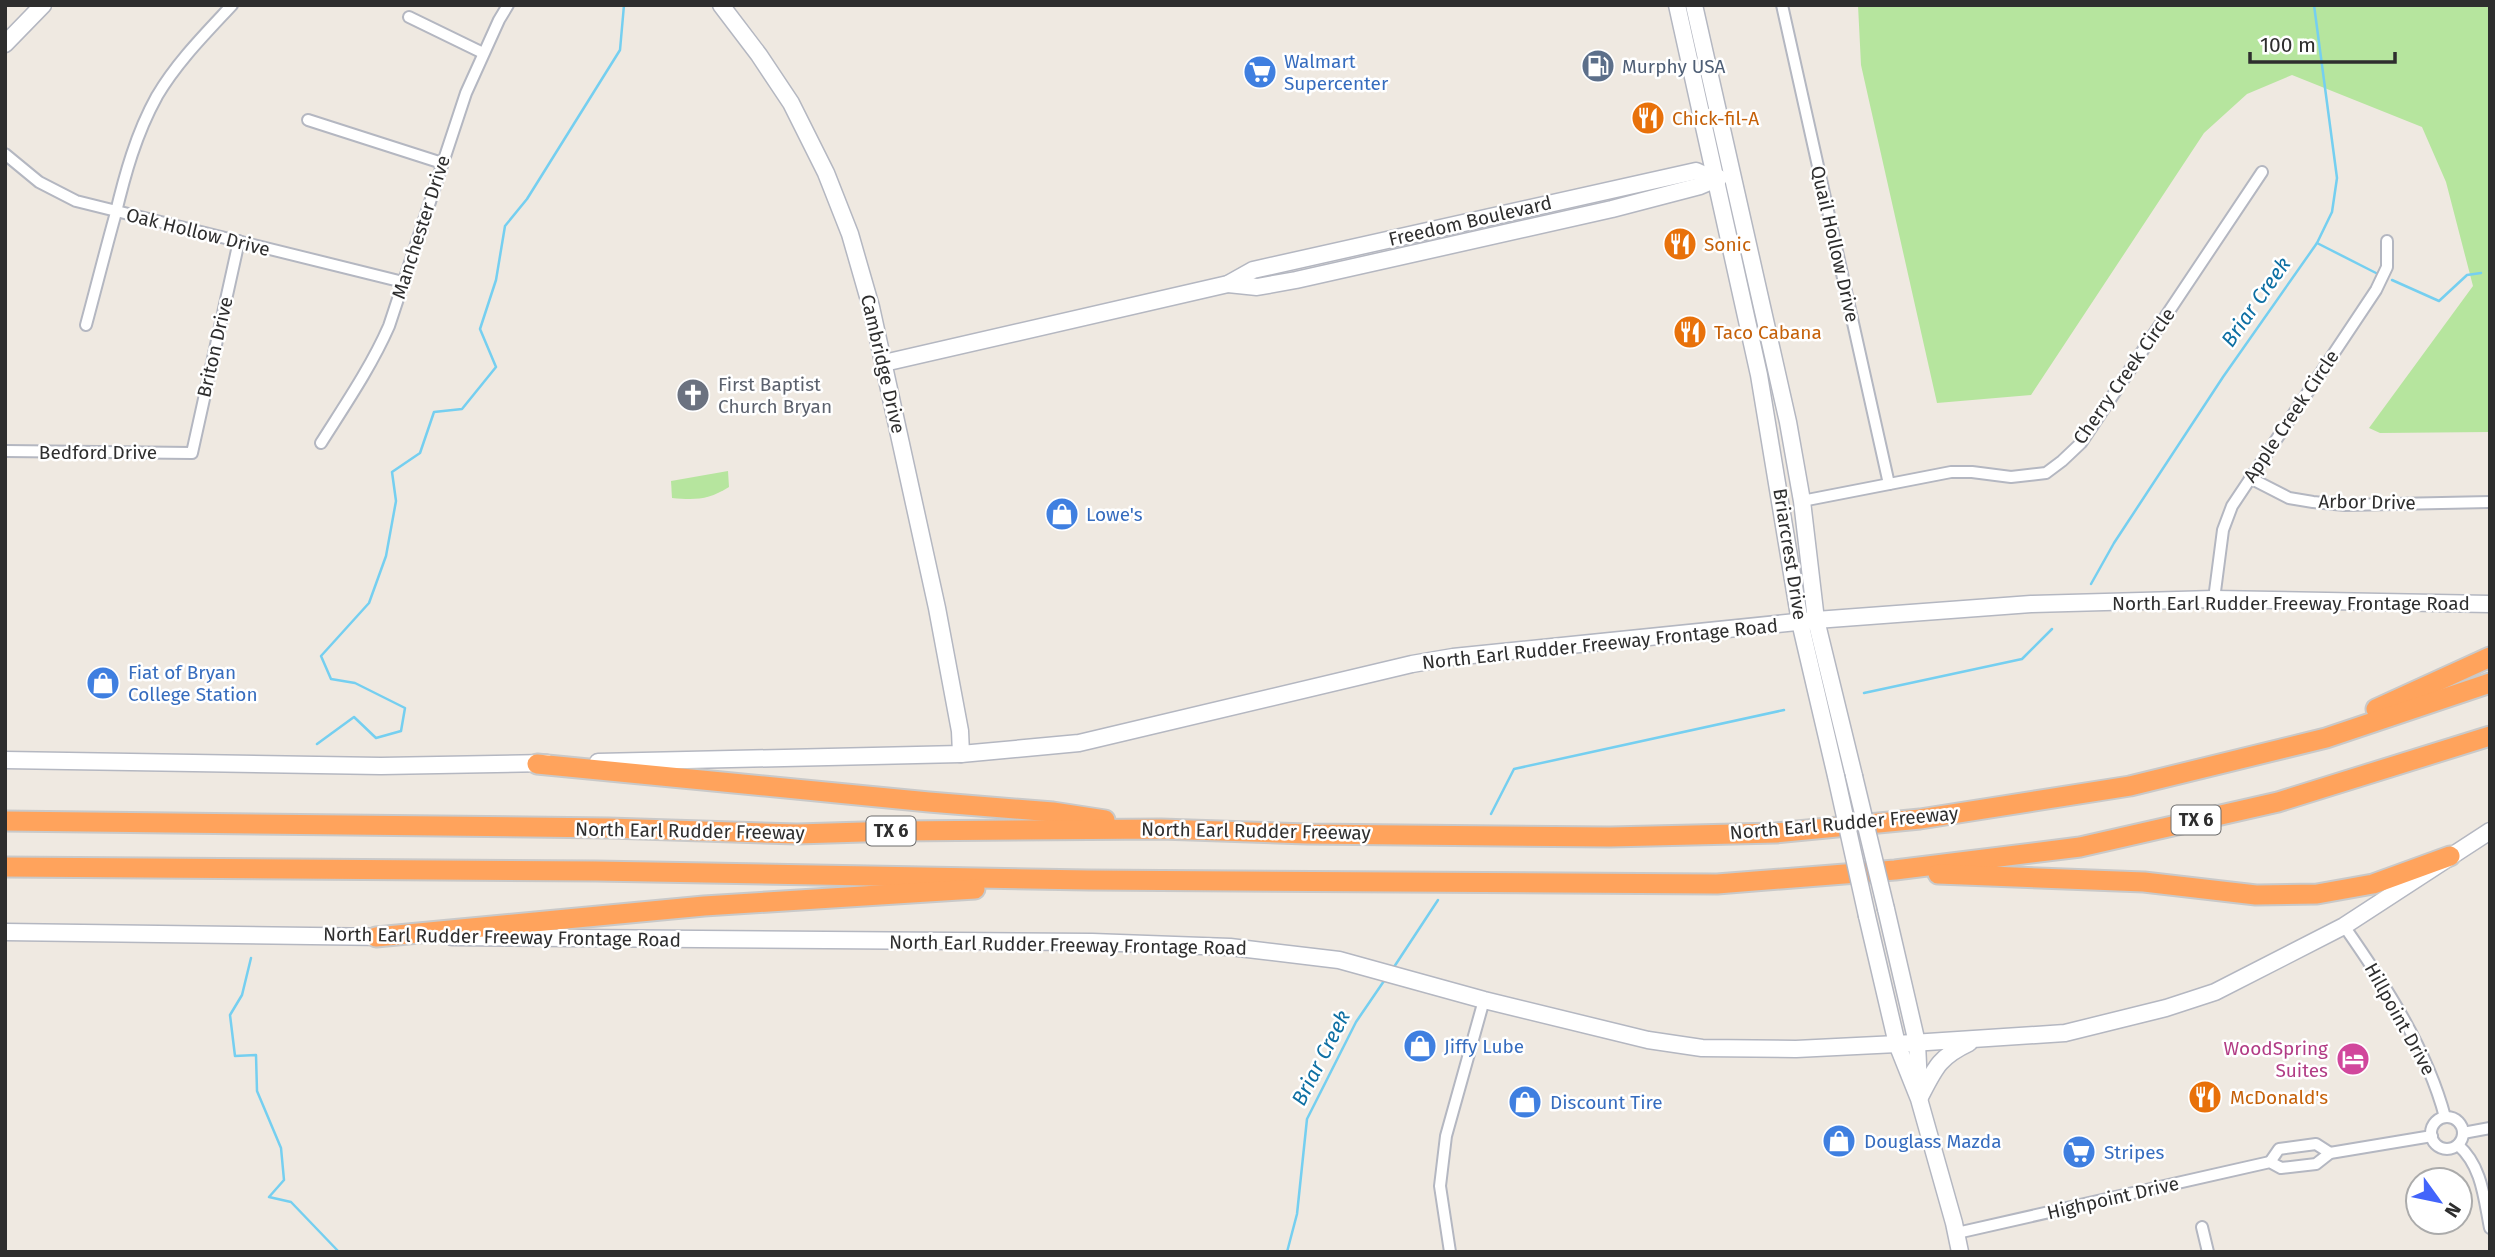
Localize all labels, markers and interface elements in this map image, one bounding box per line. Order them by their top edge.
scale bar [2250,21,2395,65]
text: 100 m [2260,32,2316,58]
fuel station icon: Murphy USA [1579,47,1617,85]
place label: Walmart Supercenter [1284,50,1389,95]
supermarket icon: Walmart Supercenter [1241,53,1279,91]
place label: Murphy USA [1622,55,1726,78]
restaurant icon: Chick-fil-A [1629,99,1667,137]
place label: Chick-fil-A [1672,107,1759,130]
street label: Manchester Drive [387,152,455,302]
street label: Quail Hollow Drive [1806,164,1864,324]
street label: Freedom Boulevard [1386,191,1554,251]
street label: Oak Hollow Drive [124,203,272,261]
restaurant icon: Sonic [1661,225,1699,263]
place label: Sonic [1704,233,1751,256]
water label: Briar Creek [2216,252,2296,352]
street label: Cambridge Drive [856,292,910,436]
street label: Briton Drive [192,294,238,400]
street label: Cherry Creek Circle [2068,303,2180,449]
restaurant icon: Taco Cabana [1671,313,1709,351]
place label: Taco Cabana [1714,321,1822,344]
street label: Apple Creek Circle [2238,345,2344,487]
place label: First Baptist Church Bryan [718,373,832,418]
church icon: First Baptist Church Bryan [674,376,712,414]
street label: Bedford Drive [39,441,157,464]
street label: Briarcrest Drive [1768,487,1812,621]
street label: Arbor Drive [2318,490,2416,514]
shop icon: Lowe's [1043,495,1081,533]
place label: Lowe's [1086,503,1143,526]
street label: North Earl Rudder Freeway Frontage Road [2112,592,2470,615]
street label: North Earl Rudder Freeway Frontage Road [1421,614,1779,674]
place label: Fiat of Bryan College Station [128,661,258,706]
shop icon: Fiat of Bryan College Station [84,664,122,702]
street label: North Earl Rudder Freeway [1729,801,1960,844]
road number: TX 6 [2172,806,2220,834]
road number: TX 6 [866,816,916,846]
street label: North Earl Rudder Freeway [575,817,806,845]
street label: North Earl Rudder Freeway [1141,817,1372,845]
street label: North Earl Rudder Freeway Frontage Road [323,922,681,952]
street label: North Earl Rudder Freeway Frontage Road [889,930,1247,960]
street label: Hillpoint Drive [2360,959,2440,1079]
water label: Briar Creek [1286,1006,1356,1110]
shop icon: Jiffy Lube [1401,1027,1439,1065]
place label: Jiffy Lube [1444,1035,1524,1058]
place label: WoodSpring Suites [2224,1037,2328,1082]
hotel icon: WoodSpring Suites [2334,1040,2372,1078]
restaurant icon: McDonald's [2186,1078,2224,1116]
shop icon: Discount Tire [1506,1083,1544,1121]
place label: McDonald's [2230,1086,2328,1109]
place label: Discount Tire [1550,1091,1663,1114]
shop icon: Douglass Mazda [1820,1122,1858,1160]
place label: Douglass Mazda [1864,1130,2001,1153]
supermarket icon: Stripes [2060,1133,2098,1171]
place label: Stripes [2104,1141,2165,1164]
north arrow [2404,1166,2474,1236]
street label: Highpoint Drive [2045,1172,2181,1224]
text: N [2440,1198,2466,1222]

